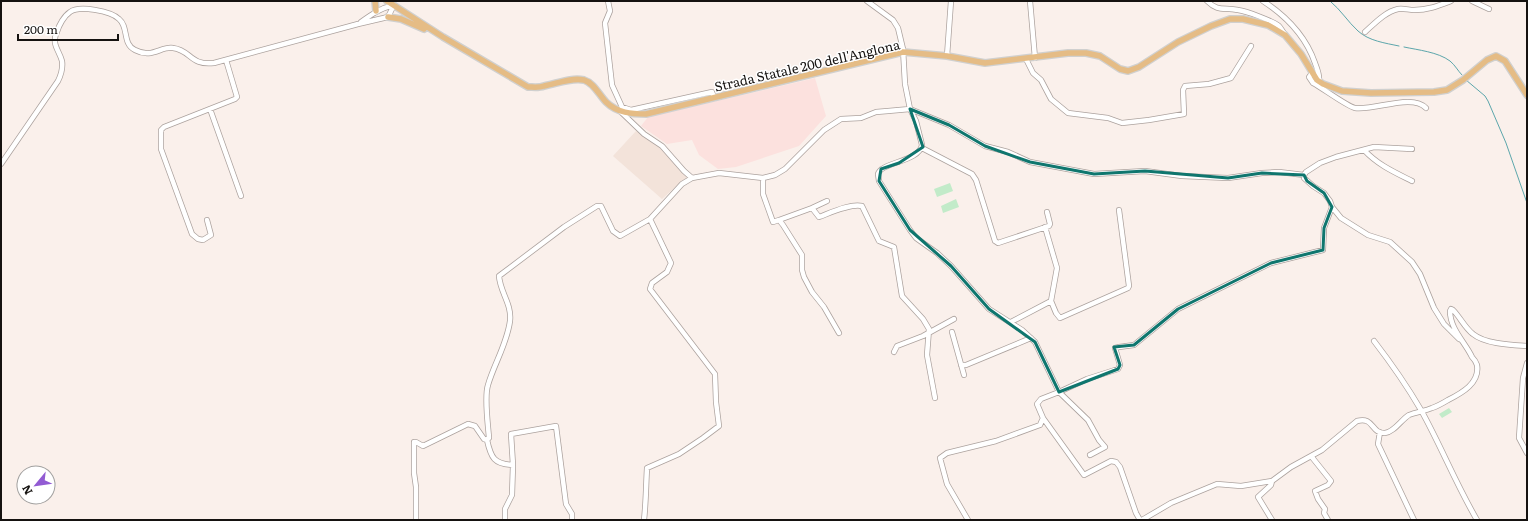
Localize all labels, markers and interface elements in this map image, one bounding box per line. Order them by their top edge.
scale bar [18,16,118,42]
text: 200 m [24,20,58,38]
street label: Strada Statale 200 dell'Anglona [712,34,902,96]
north arrow [16,465,56,505]
text: N [17,482,36,498]

